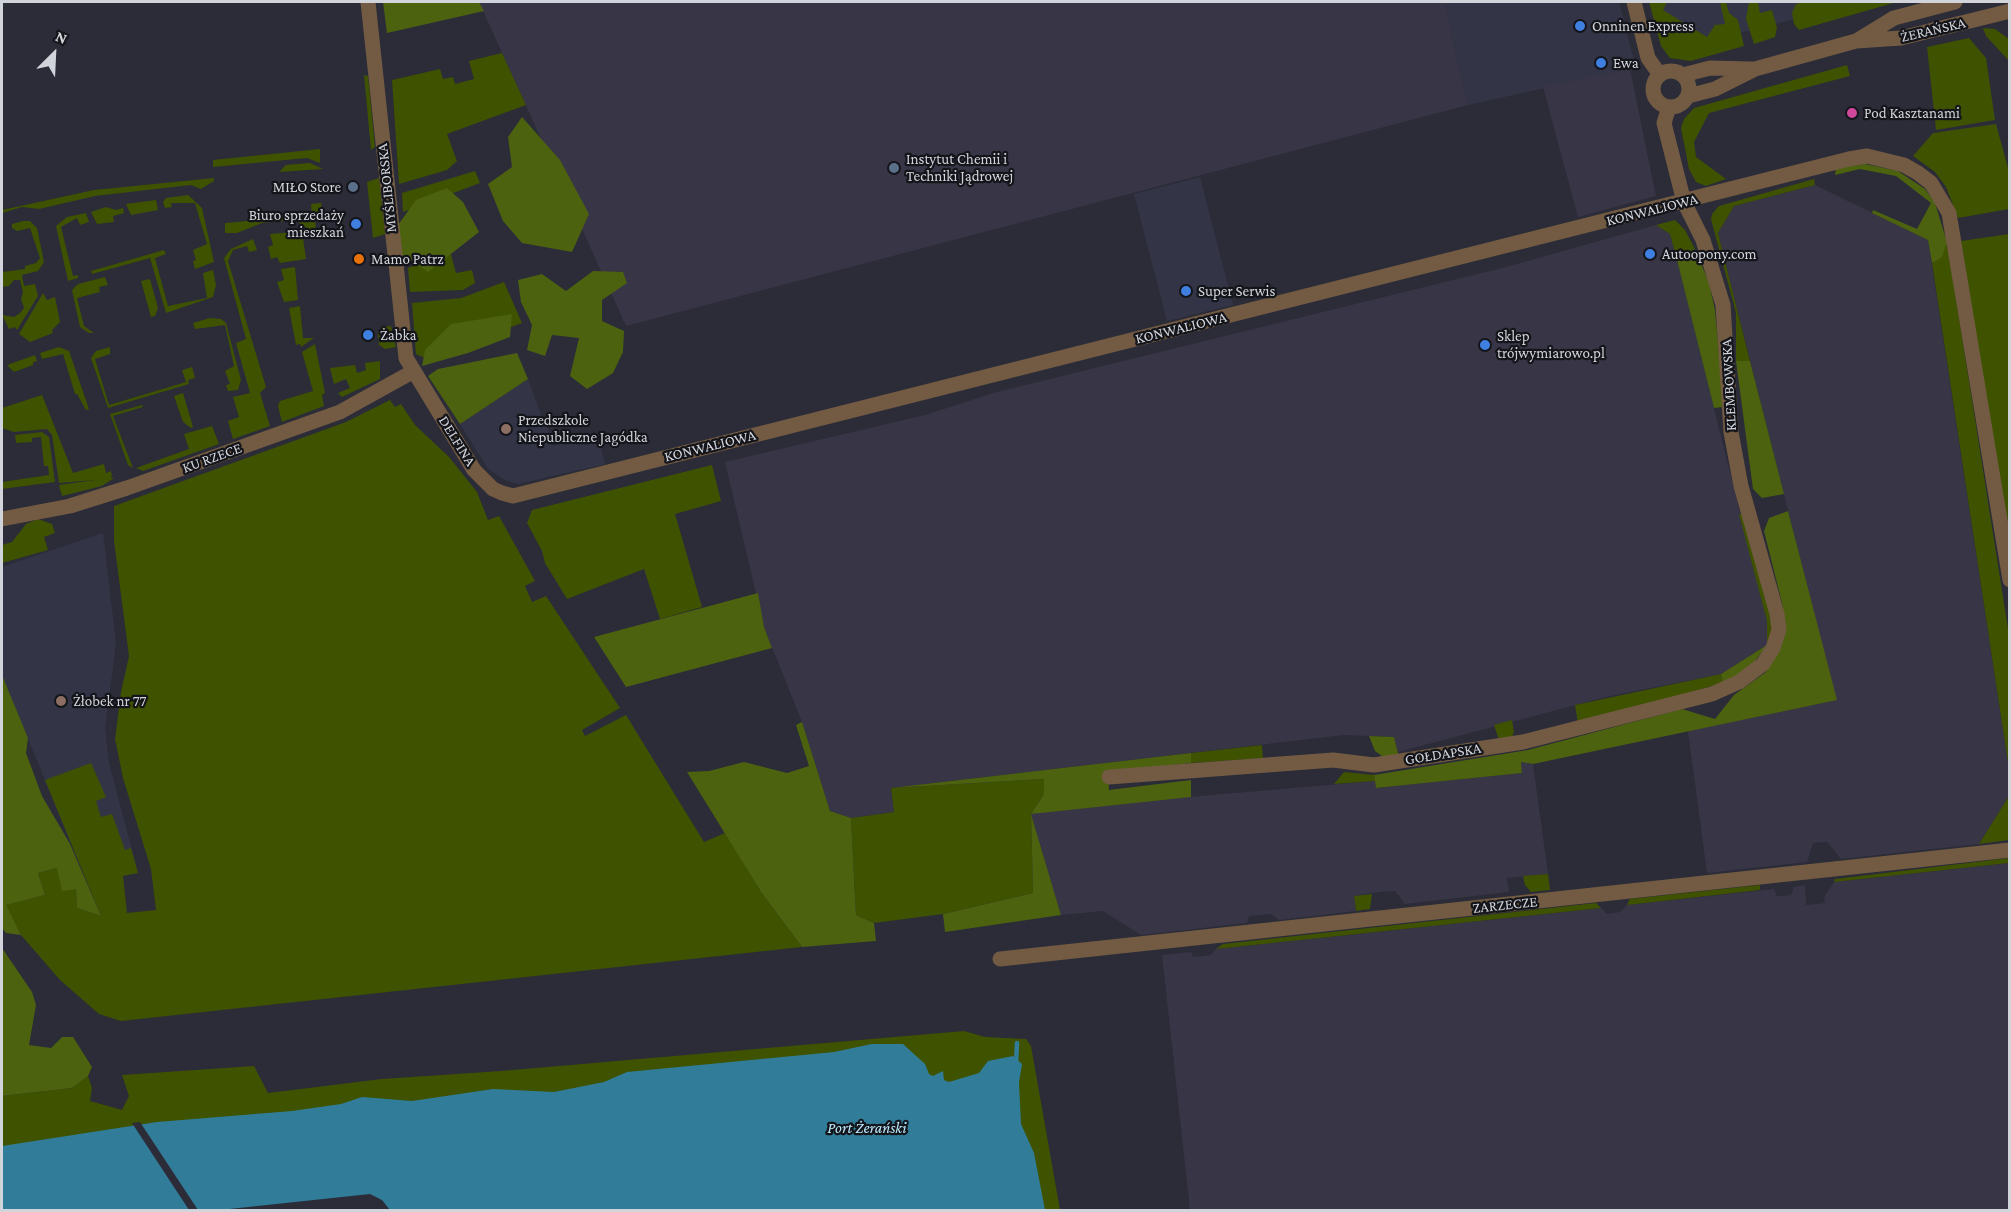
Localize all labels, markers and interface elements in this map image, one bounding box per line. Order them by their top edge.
street label: ŻERAŃSKA [1899,14,1967,46]
place label: Onninen Express [1592,17,1694,35]
marker: Onninen Express [1573,19,1587,33]
north arrow [24,24,84,84]
text: N [53,27,70,47]
place label: Ewa [1613,54,1639,72]
marker: Ewa [1594,56,1608,70]
place label: Pod Kasztanami [1864,104,1960,122]
marker: Pod Kasztanami [1845,106,1859,120]
street label: MYŚLIBORSKA [373,143,401,233]
place label: Instytut Chemii i Techniki Jądrowej [906,150,1013,185]
marker: Instytut Chemii i Techniki Jądrowej [887,161,901,175]
place label: MIŁO Store [273,178,341,196]
marker: MIŁO Store [346,180,360,194]
street label: KONWALIOWA [1604,190,1700,230]
place label: Biuro sprzedaży mieszkań [249,206,344,241]
marker: Biuro sprzedaży mieszkań [349,217,363,231]
place label: Autoopony.com [1662,245,1757,263]
marker: Autoopony.com [1643,247,1657,261]
place label: Mamo Patrz [371,250,444,268]
marker: Mamo Patrz [352,252,366,266]
place label: Super Serwis [1198,282,1275,300]
marker: Super Serwis [1179,284,1193,298]
street label: KONWALIOWA [1133,308,1229,348]
place label: Żabka [380,326,416,344]
place label: Sklep trójwymiarowo.pl [1497,327,1605,362]
marker: Żabka [361,328,375,342]
marker: Sklep trójwymiarowo.pl [1478,338,1492,352]
street label: KLEMBOWSKA [1718,338,1740,432]
place label: Przedszkole Niepubliczne Jagódka [518,411,648,446]
street label: DELFINA [435,413,479,469]
marker: Przedszkole Niepubliczne Jagódka [499,422,513,436]
street label: KONWALIOWA [662,426,758,466]
street label: KU RZECE [180,439,244,477]
place label: Żłobek nr 77 [73,692,146,710]
marker: Żłobek nr 77 [54,694,68,708]
street label: GOŁDAPSKA [1404,739,1482,769]
street label: ZARZECZE [1472,893,1538,917]
water label: Port Żerański [827,1118,907,1138]

